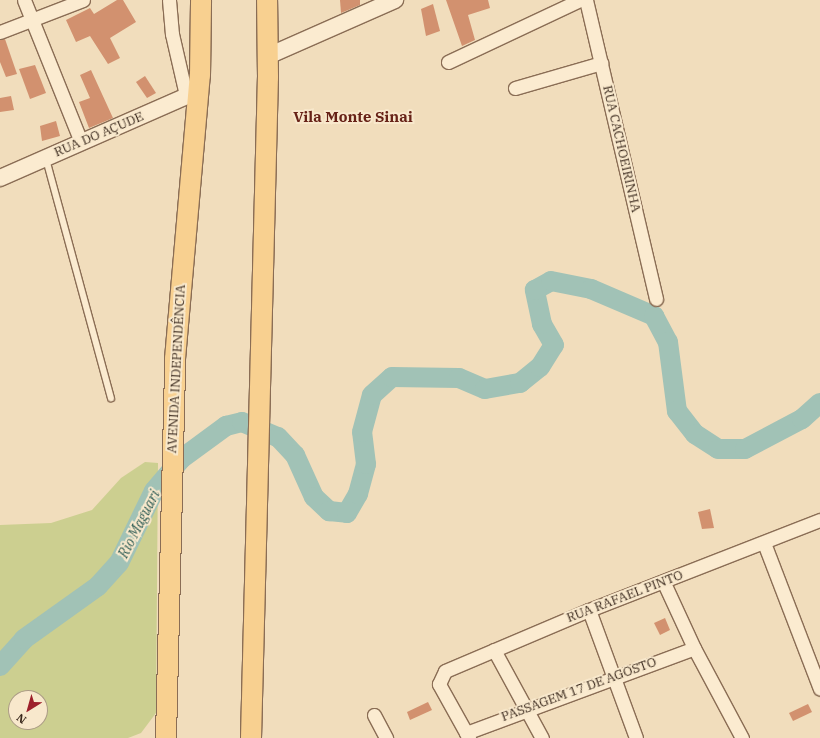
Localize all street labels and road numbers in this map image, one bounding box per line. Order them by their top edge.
street label: RUA CACHOEIRINHA [599,84,643,214]
street label: RUA DO AÇUDE [52,109,146,161]
street label: AVENIDA INDEPENDÊNCIA [165,284,189,454]
street label: RUA RAFAEL PINTO [565,568,685,626]
street label: PASSAGEM 17 DE AGOSTO [499,655,659,725]

